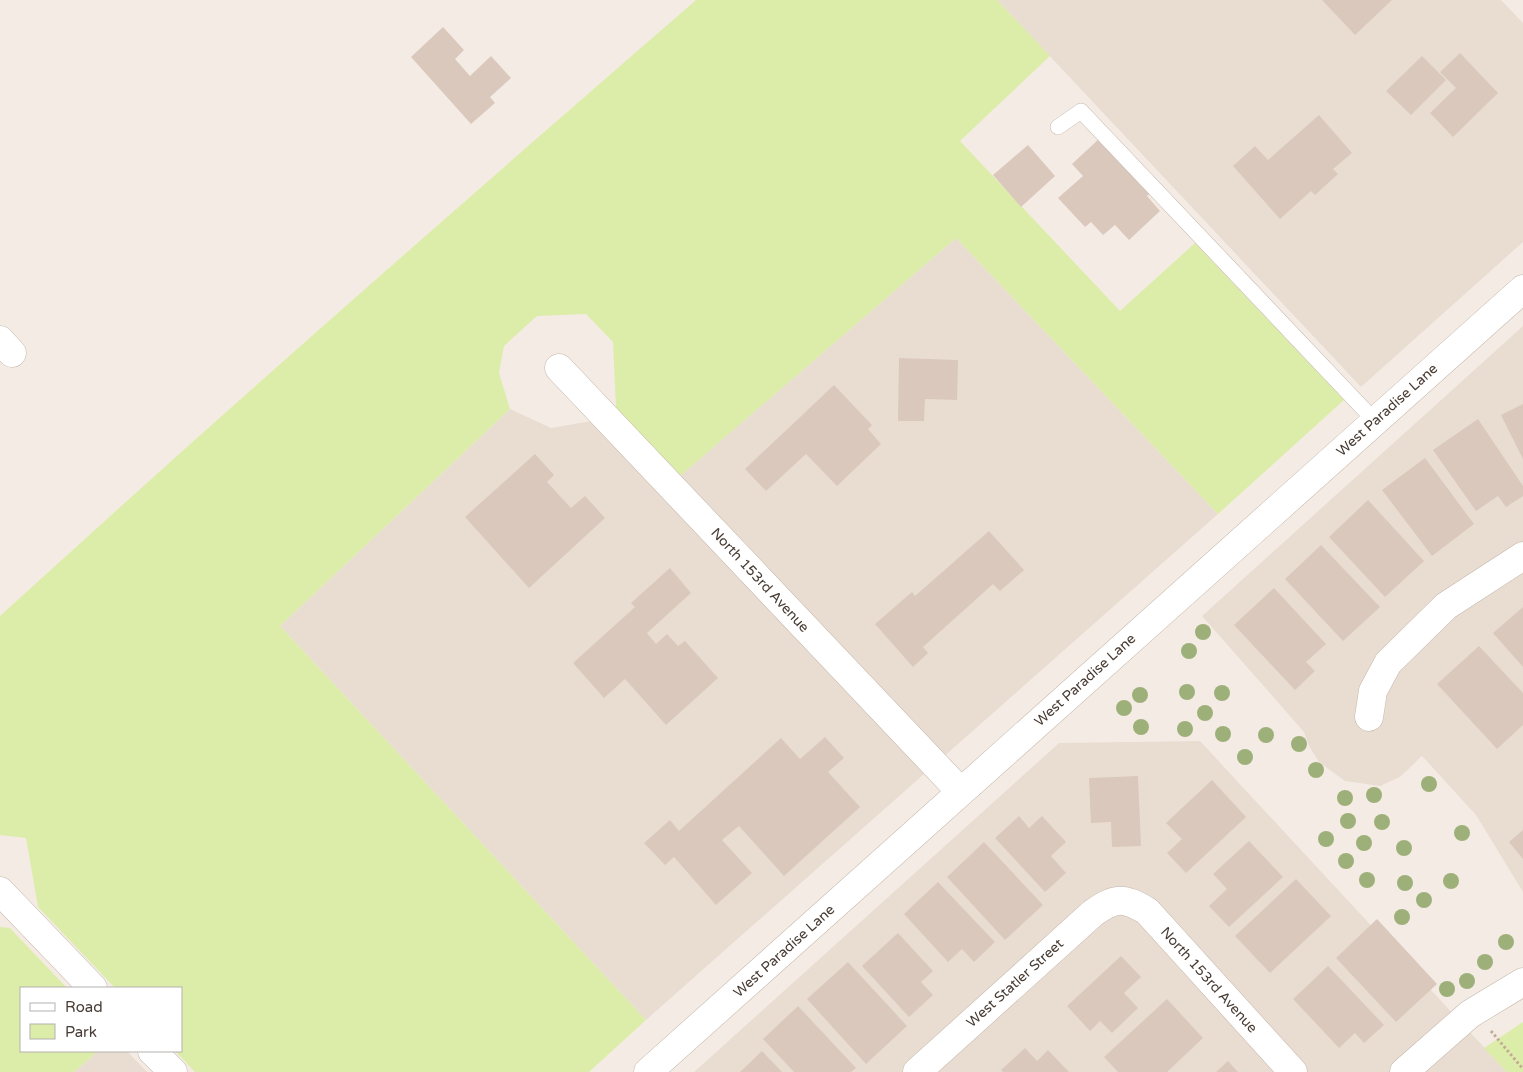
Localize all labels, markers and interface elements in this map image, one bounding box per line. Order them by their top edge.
street label: West Paradise Lane [1333,360,1441,460]
street label: North 153rd Avenue [707,524,813,636]
street label: West Paradise Lane [1031,630,1139,730]
street label: West Paradise Lane [730,901,838,1001]
street label: North 153rd Avenue [1157,924,1261,1036]
street label: West Statler Street [963,935,1067,1031]
legend [20,987,182,1052]
text: Road [65,998,103,1016]
text: Park [65,1023,97,1041]

